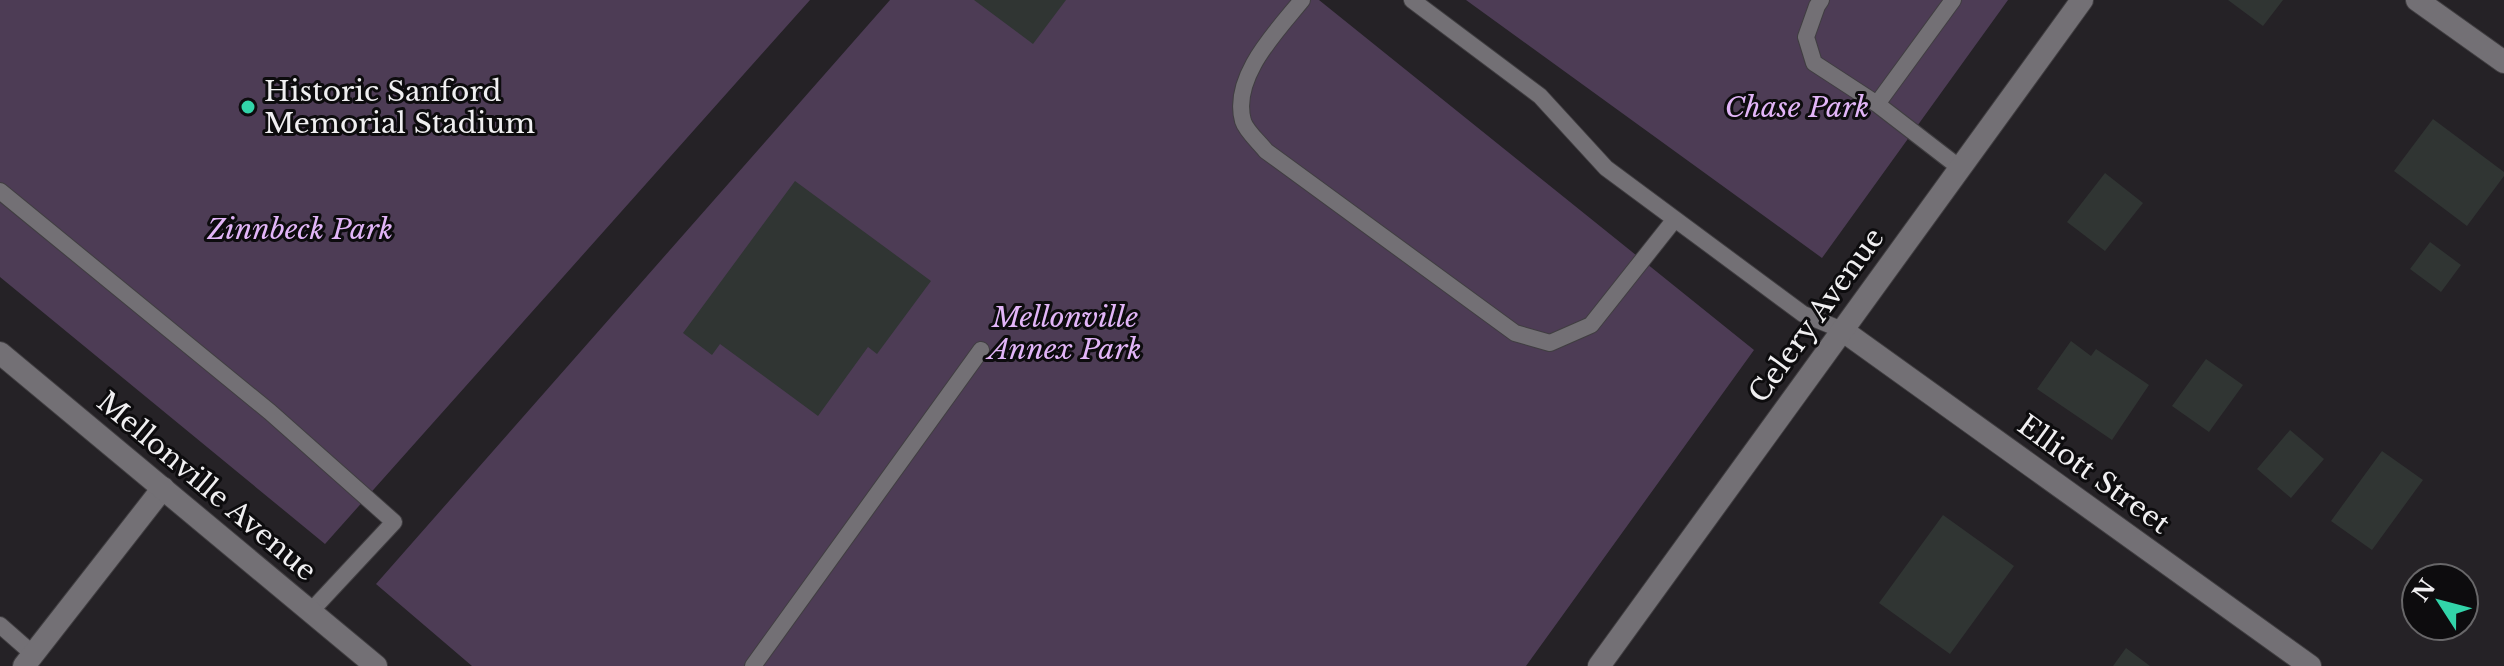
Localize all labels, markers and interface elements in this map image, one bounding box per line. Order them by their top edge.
place label: Historic Sanford Memorial Stadium [264,74,535,141]
park label: Chase Park [1725,90,1869,125]
marker: Historic Sanford Memorial Stadium [239,98,257,116]
park label: Zinnbeck Park [206,212,393,247]
street label: Celery Avenue [1741,221,1892,410]
park label: Mellonville Annex Park [984,300,1142,367]
street label: Mellonville Avenue [90,384,323,588]
street label: Elliott Street [2011,407,2177,542]
north arrow [2400,562,2480,642]
text: N [2407,574,2441,607]

